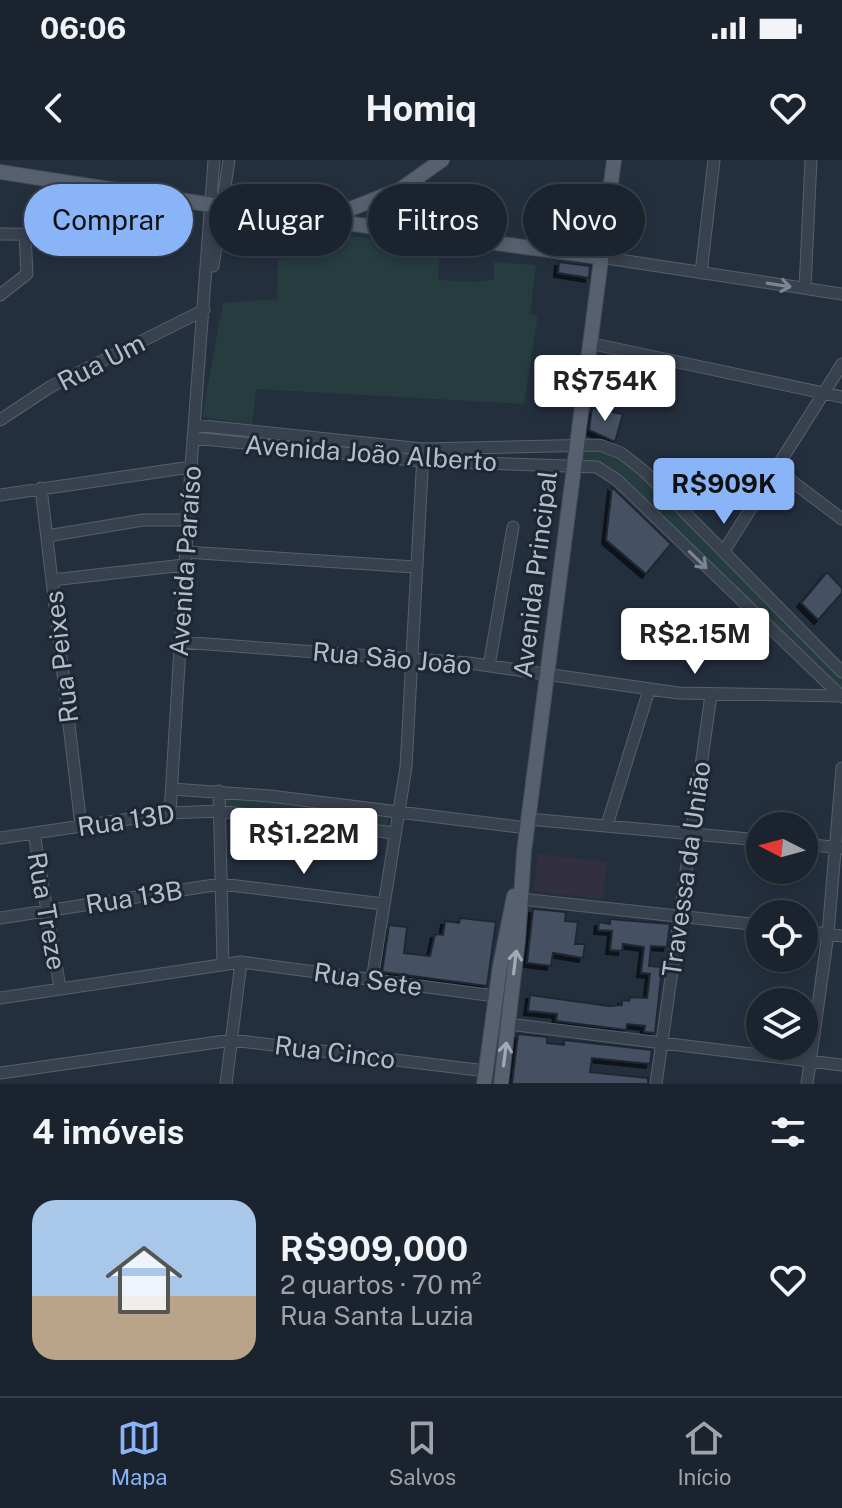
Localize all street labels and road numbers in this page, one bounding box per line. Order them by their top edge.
street label: Rua Um [52,327,150,397]
street label: Avenida João Alberto [244,429,498,477]
street label: Avenida Paraíso [163,465,207,657]
street label: Avenida Principal [507,469,563,679]
street label: Rua Peixes [38,589,84,725]
street label: Rua São João [311,636,473,680]
street label: Travessa da União [656,759,716,979]
street label: Rua 13D [75,798,177,842]
street label: Rua Treze [21,850,73,972]
street label: Rua 13B [83,874,185,920]
street label: Rua Sete [312,956,424,1002]
street label: Rua Cinco [273,1029,397,1075]

